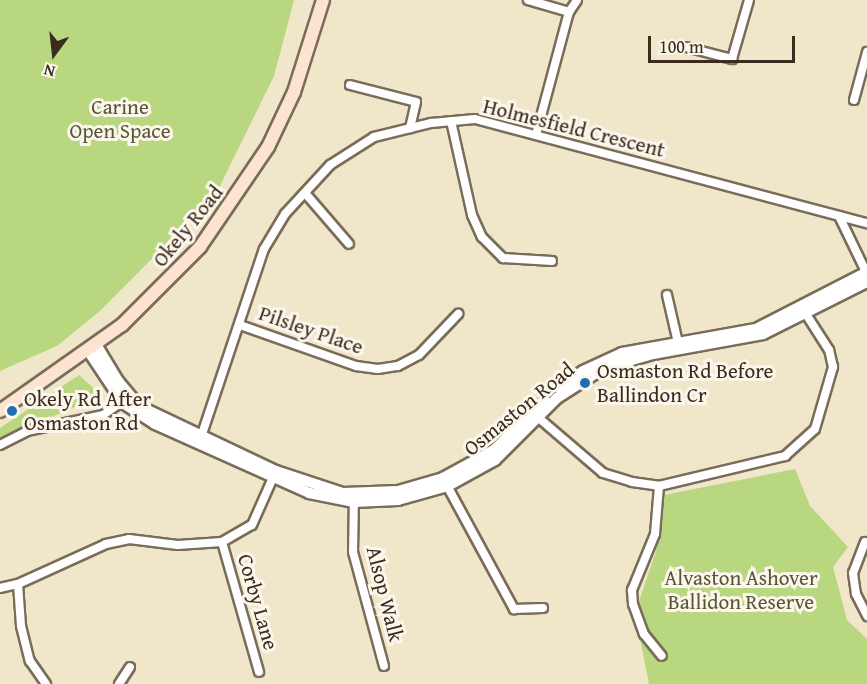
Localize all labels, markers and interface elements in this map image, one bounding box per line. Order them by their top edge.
north arrow [24,24,84,84]
scale bar [651,24,798,62]
text: 100 m [659,33,704,60]
text: N [41,58,58,84]
street label: Holmesfield Crescent [481,93,667,163]
park label: Carine Open Space [69,94,171,144]
street label: Okely Road [147,180,229,272]
street label: Pilsley Place [256,300,366,360]
street label: Osmaston Road [459,357,579,461]
place label: Osmaston Rd Before Ballindon Cr [597,358,773,408]
marker: Osmaston Rd Before Ballindon Cr [578,376,592,390]
place label: Okely Rd After Osmaston Rd [24,386,151,436]
marker: Okely Rd After Osmaston Rd [5,404,19,418]
street label: Alsop Walk [361,544,409,644]
street label: Corby Lane [232,551,284,653]
park label: Alvaston Ashover Ballidon Reserve [664,565,818,615]

